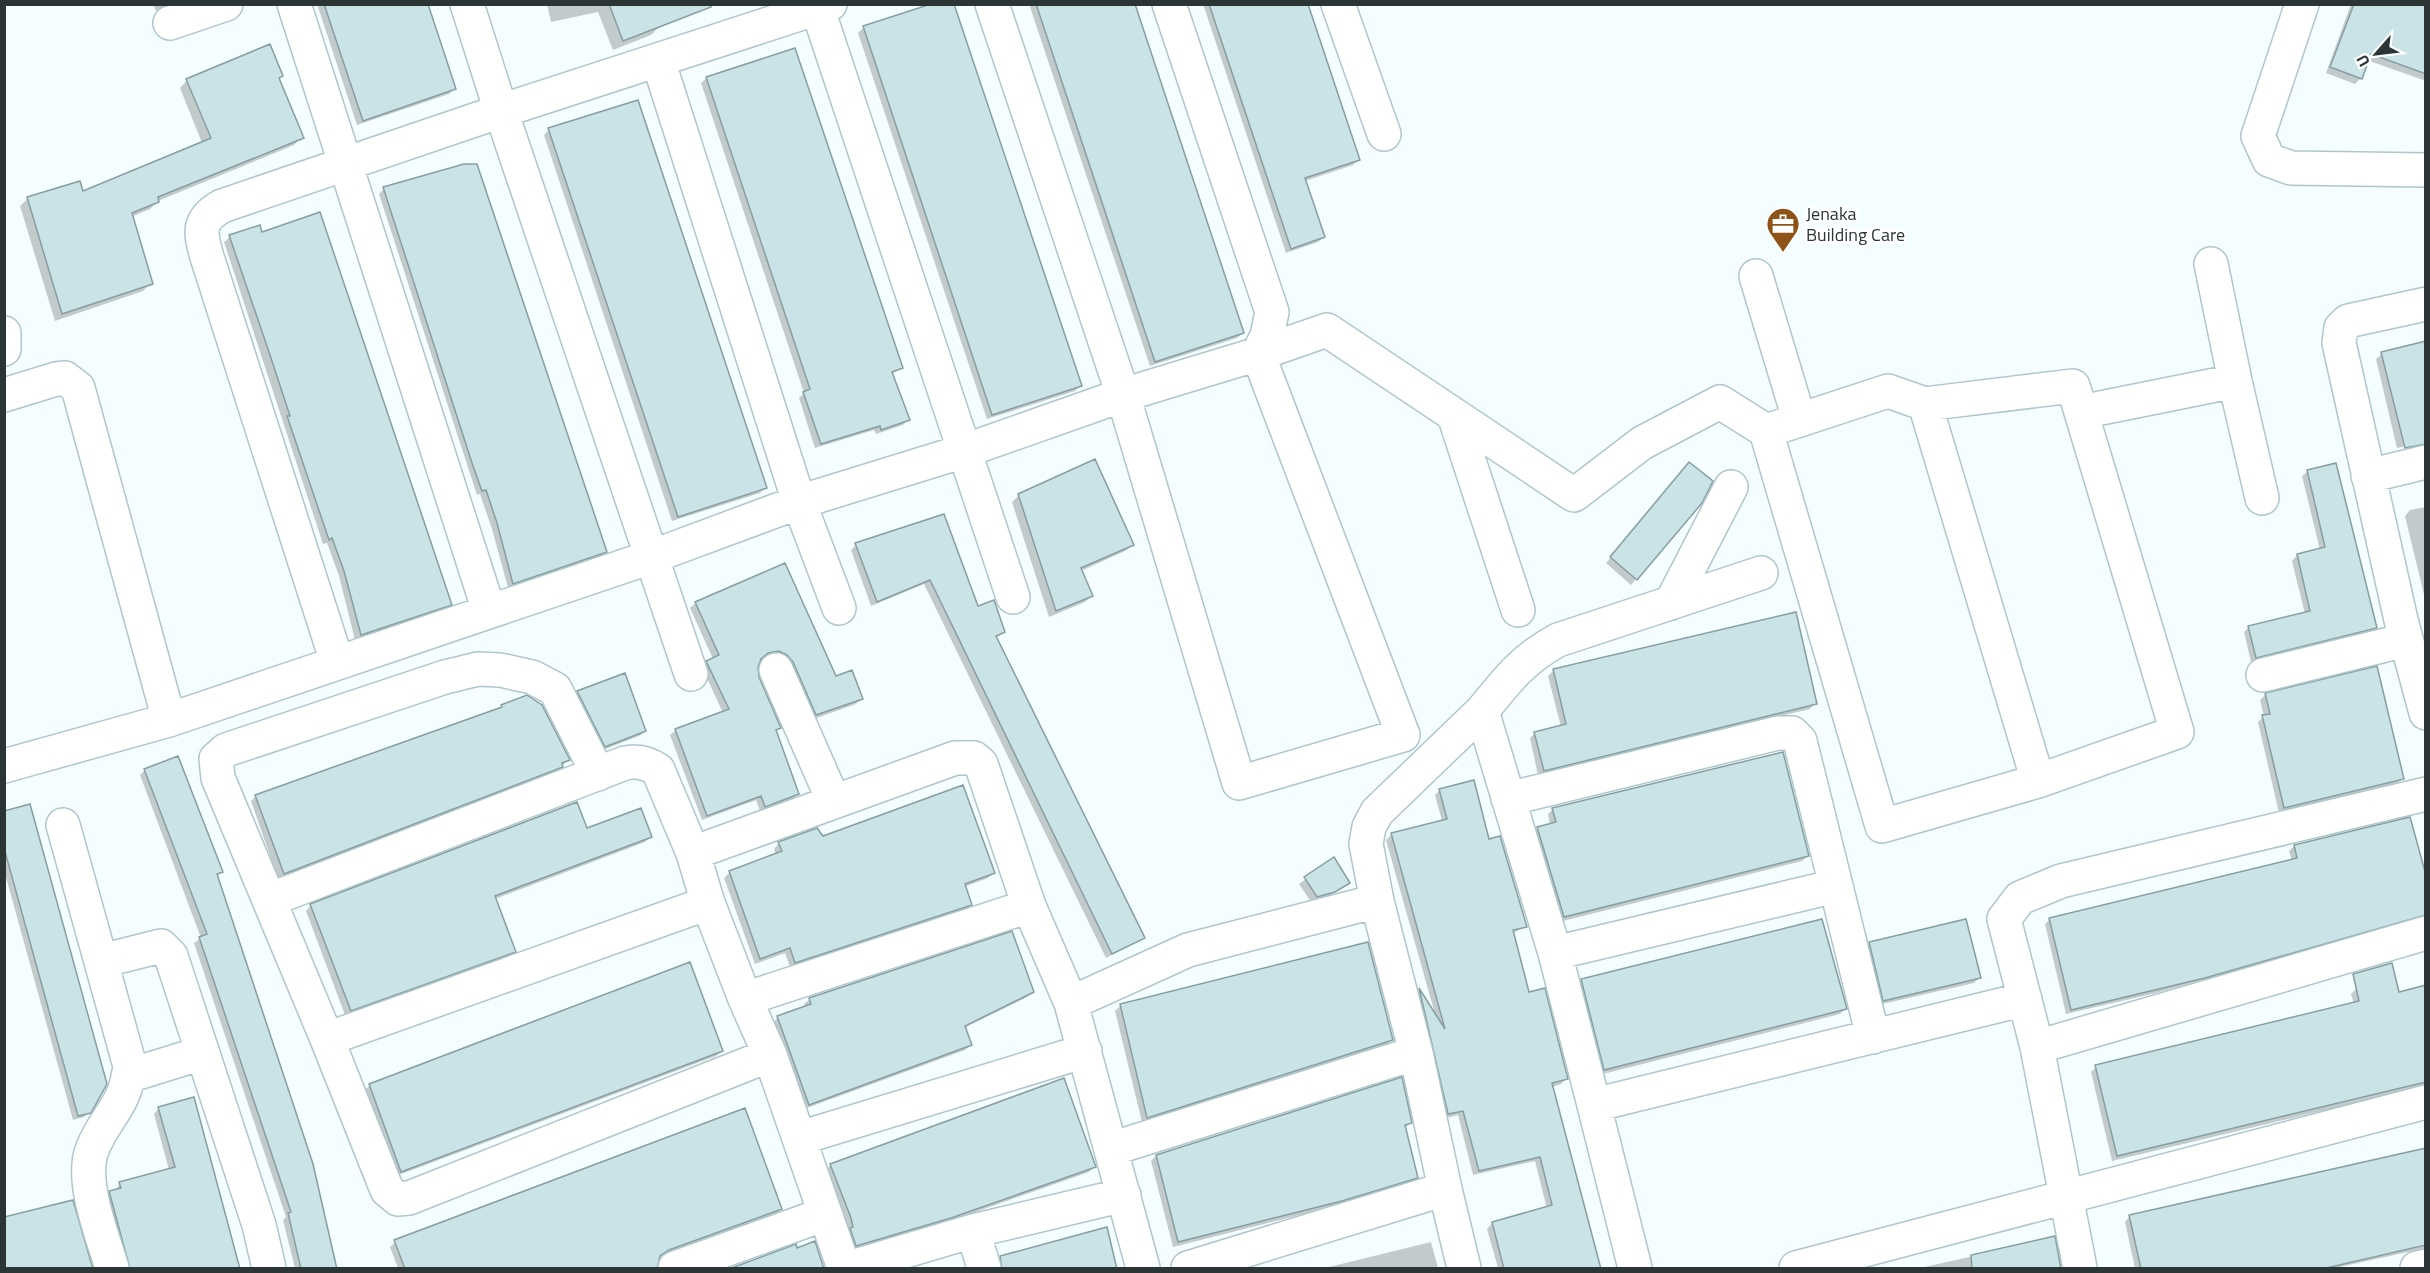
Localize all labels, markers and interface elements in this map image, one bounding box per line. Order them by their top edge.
north arrow [2346,24,2406,84]
text: U [2350,51,2376,71]
place label: Jenaka Building Care [1806,200,1905,248]
office icon: Jenaka Building Care [1765,206,1801,253]

